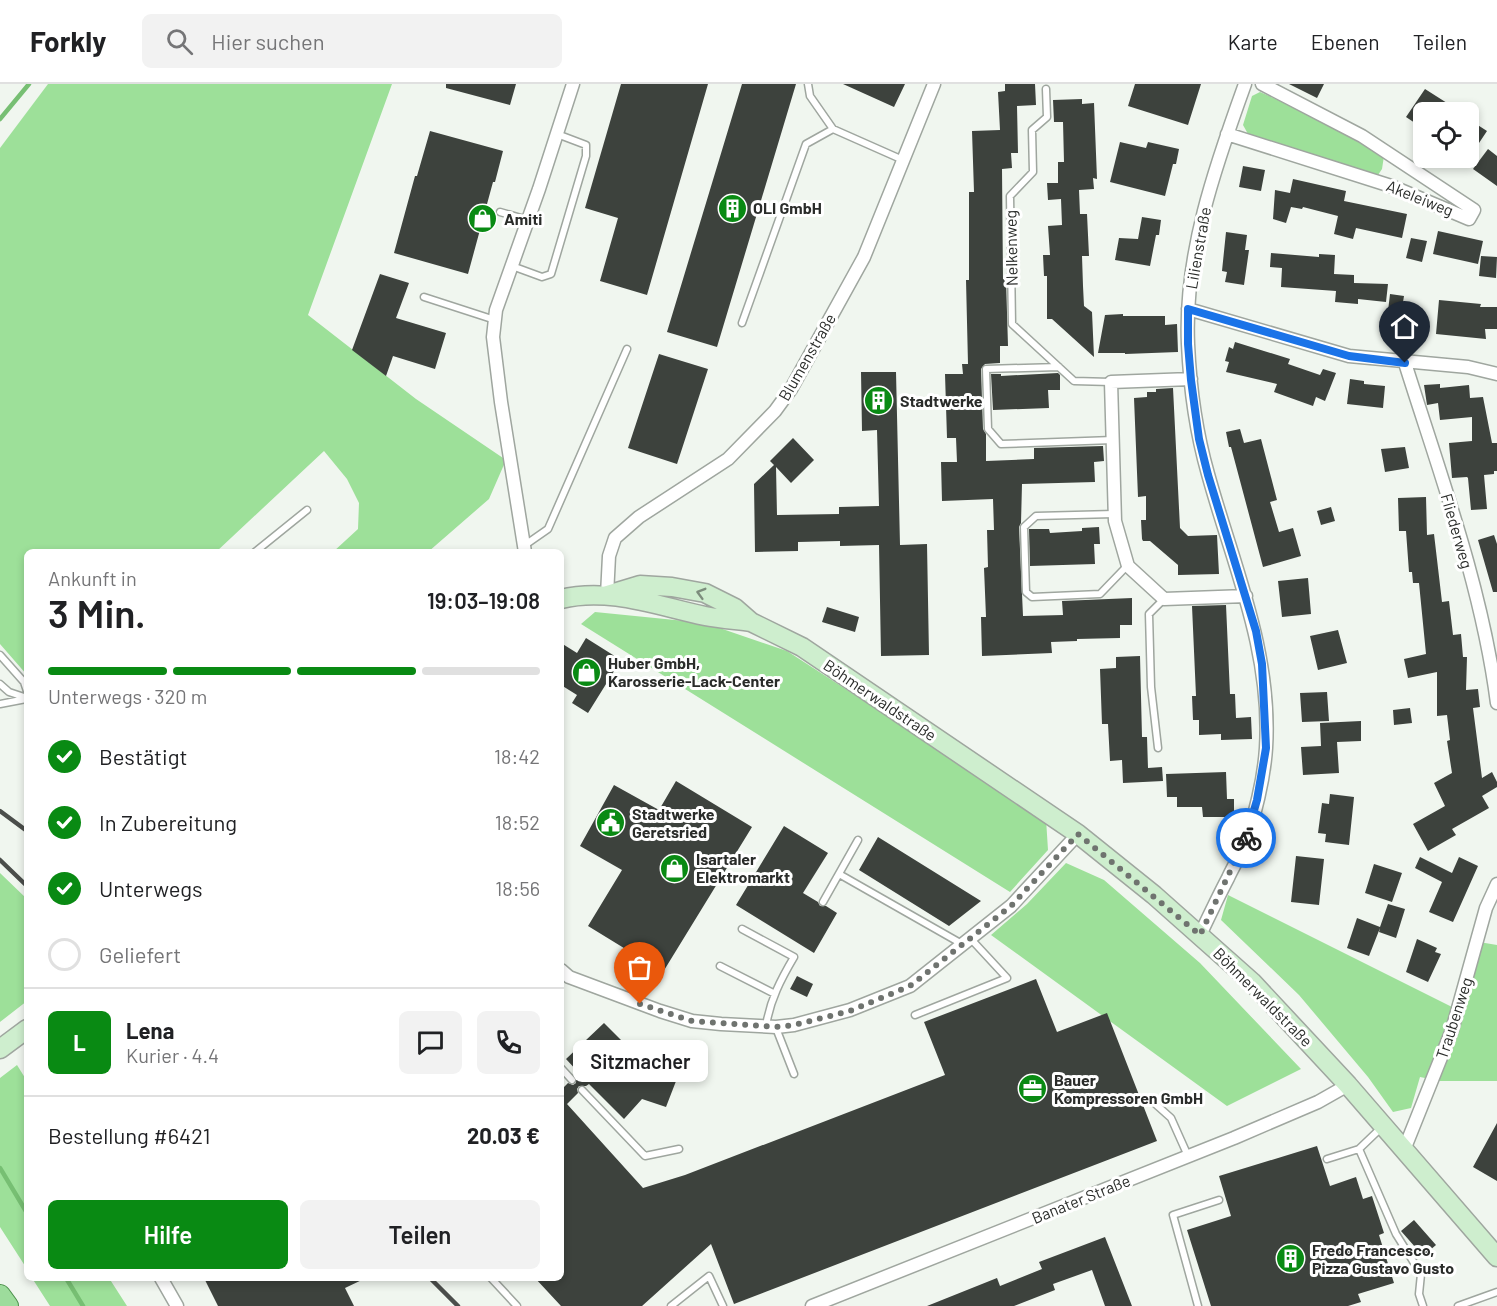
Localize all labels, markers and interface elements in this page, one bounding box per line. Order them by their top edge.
search box [142,14,562,68]
text: Forkly [30,24,106,58]
icon: search [163,25,196,58]
text: Hier suchen [211,28,324,54]
text: Karte [1228,29,1278,54]
text: Ebenen [1311,29,1380,54]
text: Teilen [1413,29,1467,54]
map controls [1413,102,1479,168]
button: locate [1413,102,1479,168]
street label: Akeleiweg [1384,176,1456,220]
building icon: OLI GmbH [716,192,748,224]
place label: OLI GmbH [753,198,822,217]
shop icon: Amiti [467,203,499,235]
street label: Lilienstraße [1181,205,1214,290]
place label: Amiti [504,209,542,228]
street label: Nelkenweg [1000,210,1021,286]
pin [1379,301,1430,363]
street label: Blumenstraße [774,310,839,404]
icon: home [1388,310,1421,343]
building icon: Stadtwerke [863,385,895,417]
place label: Stadtwerke [900,391,983,410]
street label: Fliederweg [1438,491,1477,571]
text: Ankunft in [48,566,137,590]
text: 19:03–19:08 [427,587,540,613]
one-way arrow [696,588,707,600]
text: 3 Min. [48,589,146,636]
place label: Huber GmbH, Karosserie-Lack-Center [608,653,780,690]
street label: Böhmerwaldstraße [820,655,940,744]
shop icon: Huber GmbH, Karosserie-Lack-Center [571,656,603,688]
text: Unterwegs · 320 m [48,684,207,708]
icon: check [48,740,81,773]
text: Bestätigt [99,743,188,769]
text: 18:42 [494,744,540,768]
place label: Stadtwerke Geretsried [632,804,715,841]
icon: check [48,806,81,839]
public building icon: Stadtwerke Geretsried [595,807,627,839]
courier [1216,808,1276,868]
text: In Zubereitung [99,809,237,835]
text: 18:52 [495,810,540,834]
icon: bike [1230,822,1263,855]
place label: Isartaler Elektromarkt [696,849,790,886]
shop icon: Isartaler Elektromarkt [659,852,691,884]
icon: check [48,872,81,905]
text: Unterwegs [99,875,203,901]
text: 18:56 [495,876,540,900]
text: Geliefert [99,941,181,967]
pin [614,942,665,1004]
street label: Böhmerwaldstraße [1210,943,1317,1050]
icon: bag [623,951,656,984]
street label: Traubenweg [1431,975,1476,1061]
button: chat [399,1011,462,1074]
button: phone [477,1011,540,1074]
text: Lena [126,1017,174,1043]
text: L [73,1029,86,1055]
callout: Sitzmacher [572,1040,708,1082]
text: Kurier · 4.4 [126,1043,219,1067]
text: Sitzmacher [590,1049,691,1073]
place label: Bauer Kompressoren GmbH [1054,1070,1203,1107]
office icon: Bauer Kompressoren GmbH [1017,1073,1049,1105]
text: Bestellung #6421 [48,1122,210,1148]
text: 20.03 € [467,1122,540,1148]
street label: Banater Straße [1029,1170,1133,1227]
button: Hilfe [48,1200,288,1269]
button: Teilen [300,1200,540,1269]
place label: Fredo Francesco, Pizza Gustavo Gusto [1312,1240,1454,1277]
building icon: Fredo Francesco, Pizza Gustavo Gusto [1275,1243,1307,1275]

